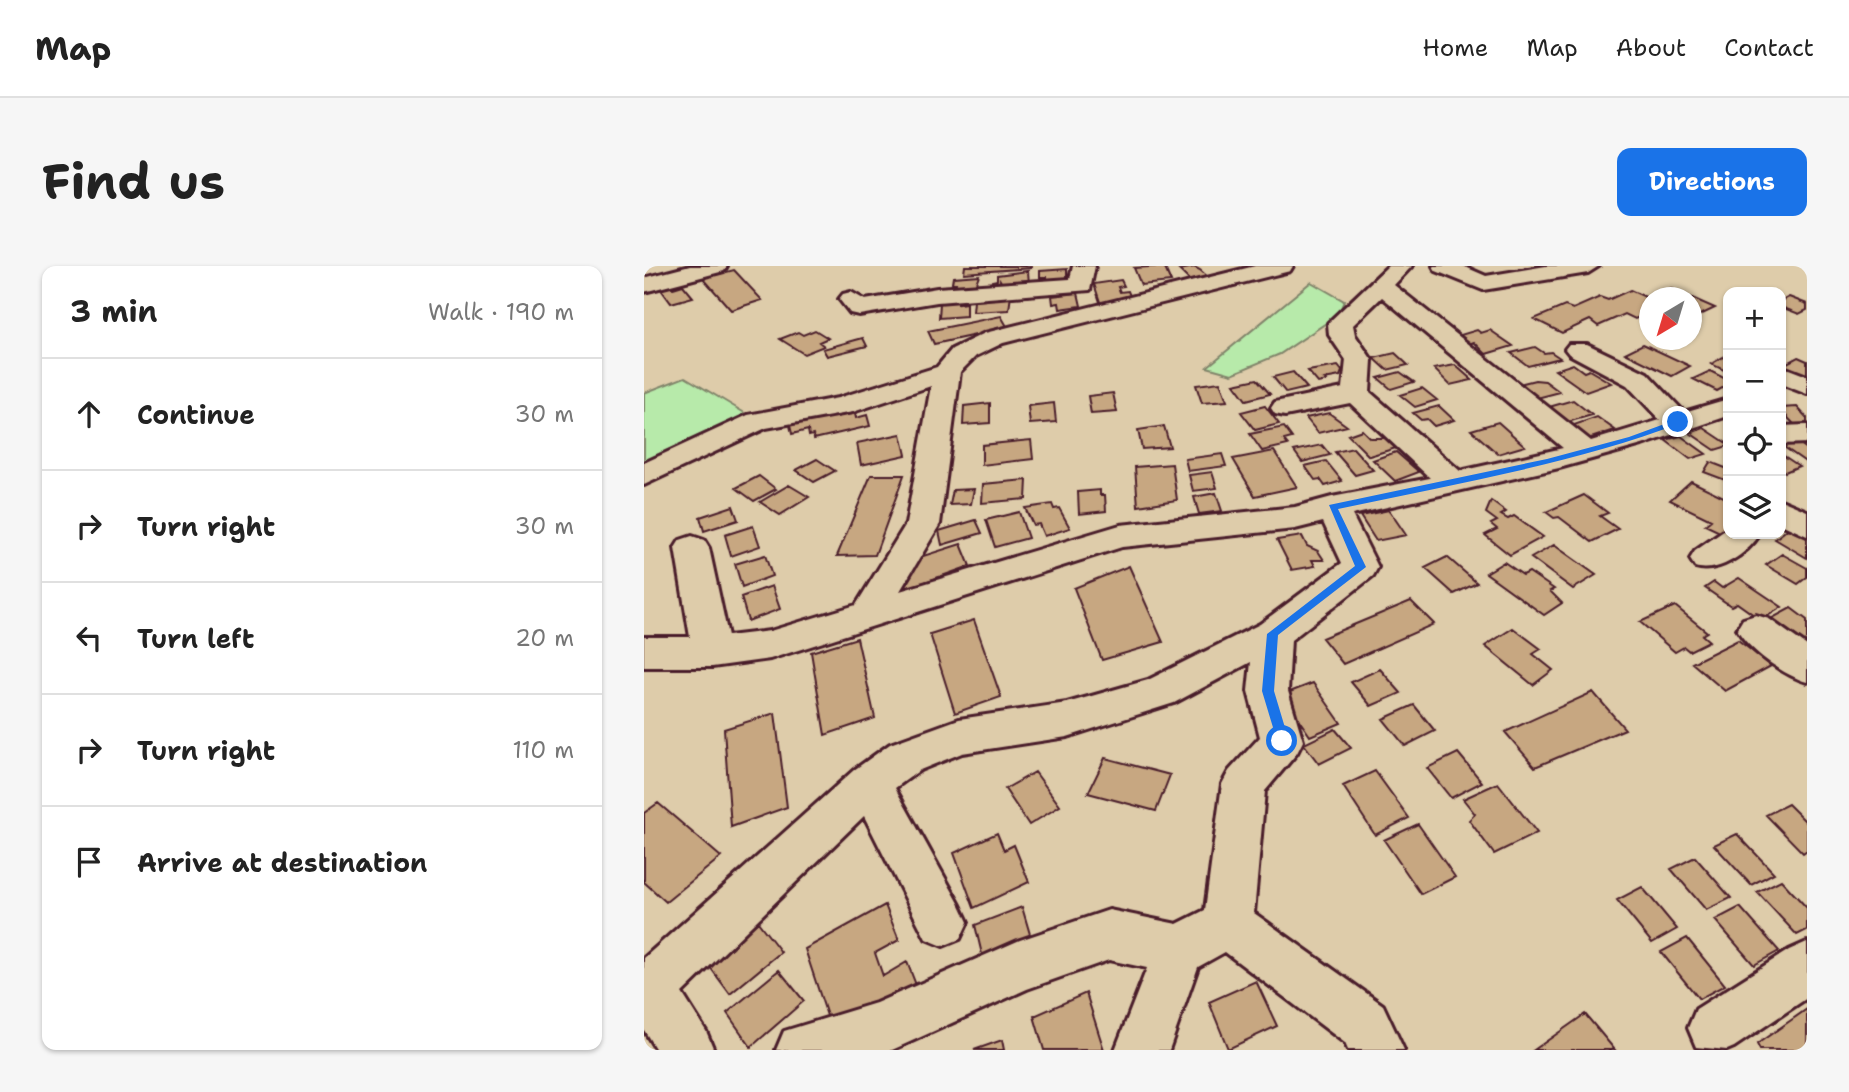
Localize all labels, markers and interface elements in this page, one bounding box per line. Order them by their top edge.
text: Map [35,26,111,71]
text: Home [1422,32,1488,64]
text: Map [1526,32,1578,64]
text: About [1616,32,1686,64]
text: Contact [1724,32,1814,64]
button: Directions [1617,148,1807,216]
text: Find us [42,149,225,215]
north arrow [1639,287,1702,350]
map controls [1723,287,1786,539]
button: + [1723,287,1786,350]
text: 3 min [70,291,157,332]
text: Walk · 190 m [428,297,574,327]
button: − [1723,350,1786,413]
icon: ahead [70,395,108,433]
text: Continue [137,397,255,432]
text: 30 m [515,399,574,429]
route end [1662,406,1693,437]
button: locate [1723,413,1786,476]
button: layers [1723,476,1786,539]
icon: right [70,507,108,545]
text: Turn right [137,509,275,544]
text: 30 m [515,511,574,541]
icon: left [70,619,108,657]
text: Turn left [137,621,254,656]
text: 20 m [515,623,574,653]
route start [1266,725,1297,756]
icon: right [70,731,108,769]
text: Turn right [137,733,275,768]
text: 110 m [512,735,574,765]
icon: arrive [70,843,108,881]
text: Arrive at destination [137,845,427,880]

